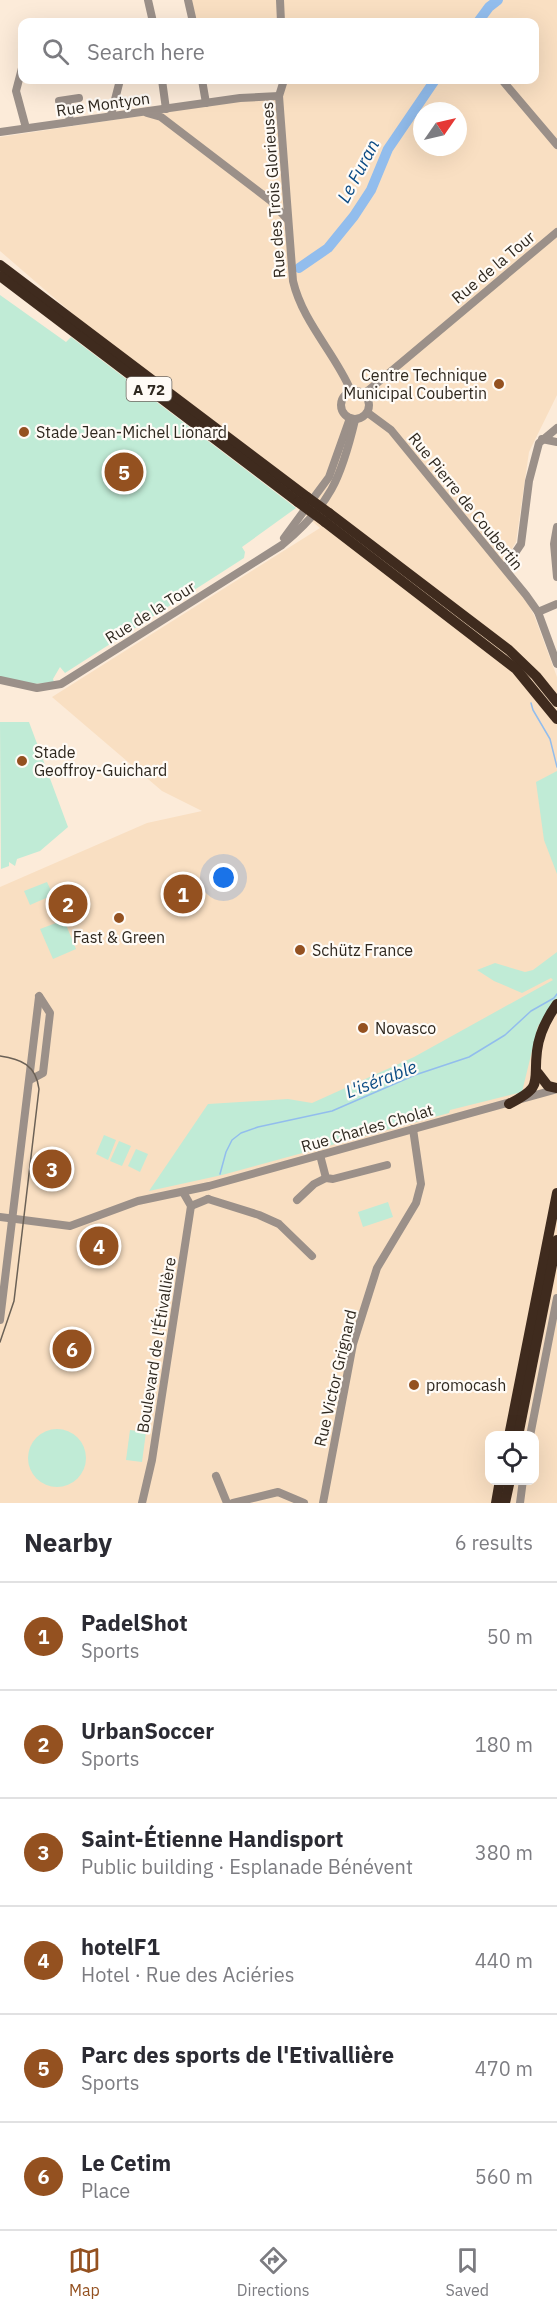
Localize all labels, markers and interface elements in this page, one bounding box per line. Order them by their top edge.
search box [18,18,539,84]
icon: search [39,35,72,68]
text: Search here [87,37,205,66]
street label: Rue Montyon [55,88,151,120]
street label: Rue des Trois Glorieuses [257,101,289,279]
north arrow [413,102,467,156]
water label: Le Furan [332,135,384,207]
street label: Rue de la Tour [447,226,539,308]
place label: Centre Technique Municipal Coubertin [343,365,487,403]
road number: A 72 [126,377,172,401]
marker: Centre Technique Municipal Coubertin [492,377,506,391]
place label: Stade Jean-Michel Lionard [36,422,227,442]
marker: Stade Jean-Michel Lionard [17,425,31,439]
street label: Rue Pierre de Coubertin [404,428,528,574]
pin: 5 [104,450,144,494]
street label: Rue de la Tour [101,576,199,648]
place label: Stade Geoffroy-Guichard [34,742,167,780]
marker: Stade Geoffroy-Guichard [15,754,29,768]
your location [209,863,238,892]
pin: 1 [164,872,202,916]
pin: 2 [48,882,88,926]
marker: Fast & Green [112,911,126,925]
place label: Fast & Green [73,927,165,947]
place label: Schütz France [312,940,413,960]
marker: Schütz France [293,943,307,957]
place label: Novasco [375,1018,436,1038]
marker: Novasco [356,1021,370,1035]
water label: L'isérable [342,1055,420,1103]
street label: Rue Charles Cholat [299,1100,435,1156]
pin: 3 [32,1146,72,1192]
pin: 4 [80,1224,118,1268]
street label: Boulevard de l'Étivallière [131,1255,180,1434]
street label: Rue Victor Grignard [310,1308,360,1448]
pin: 6 [52,1326,92,1372]
place label: promocash [426,1375,506,1395]
marker: promocash [407,1378,421,1392]
map controls [485,1431,539,1485]
button: locate [485,1431,539,1485]
text: Nearby [24,1525,112,1559]
text: 6 results [455,1529,533,1556]
text: PadelShot [81,1608,188,1637]
text: 1 [38,1623,50,1650]
text: 50 m [487,1623,533,1650]
text: Sports [81,1637,140,1664]
text: UrbanSoccer [81,1716,214,1745]
text: 2 [38,1731,50,1758]
text: 180 m [475,1731,533,1758]
text: Sports [81,1745,140,1772]
text: Saint-Étienne Handisport [81,1824,343,1853]
text: 3 [38,1839,50,1866]
text: 380 m [475,1839,533,1866]
text: Public building · Esplanade Bénévent [81,1853,413,1880]
text: hotelF1 [81,1932,160,1961]
text: 4 [38,1947,50,1974]
text: 440 m [475,1947,533,1974]
text: Hotel · Rue des Aciéries [81,1961,294,1988]
text: Parc des sports de l'Etivallière [81,2040,394,2069]
text: 5 [38,2055,50,2082]
text: 470 m [475,2055,533,2082]
text: Sports [81,2069,140,2096]
text: Le Cetim [81,2148,171,2177]
text: 6 [38,2163,50,2190]
text: 560 m [475,2163,533,2190]
text: Place [81,2177,130,2204]
tab: Map [68,2244,101,2300]
tab: Directions [237,2244,310,2300]
tab: Saved [446,2244,489,2300]

